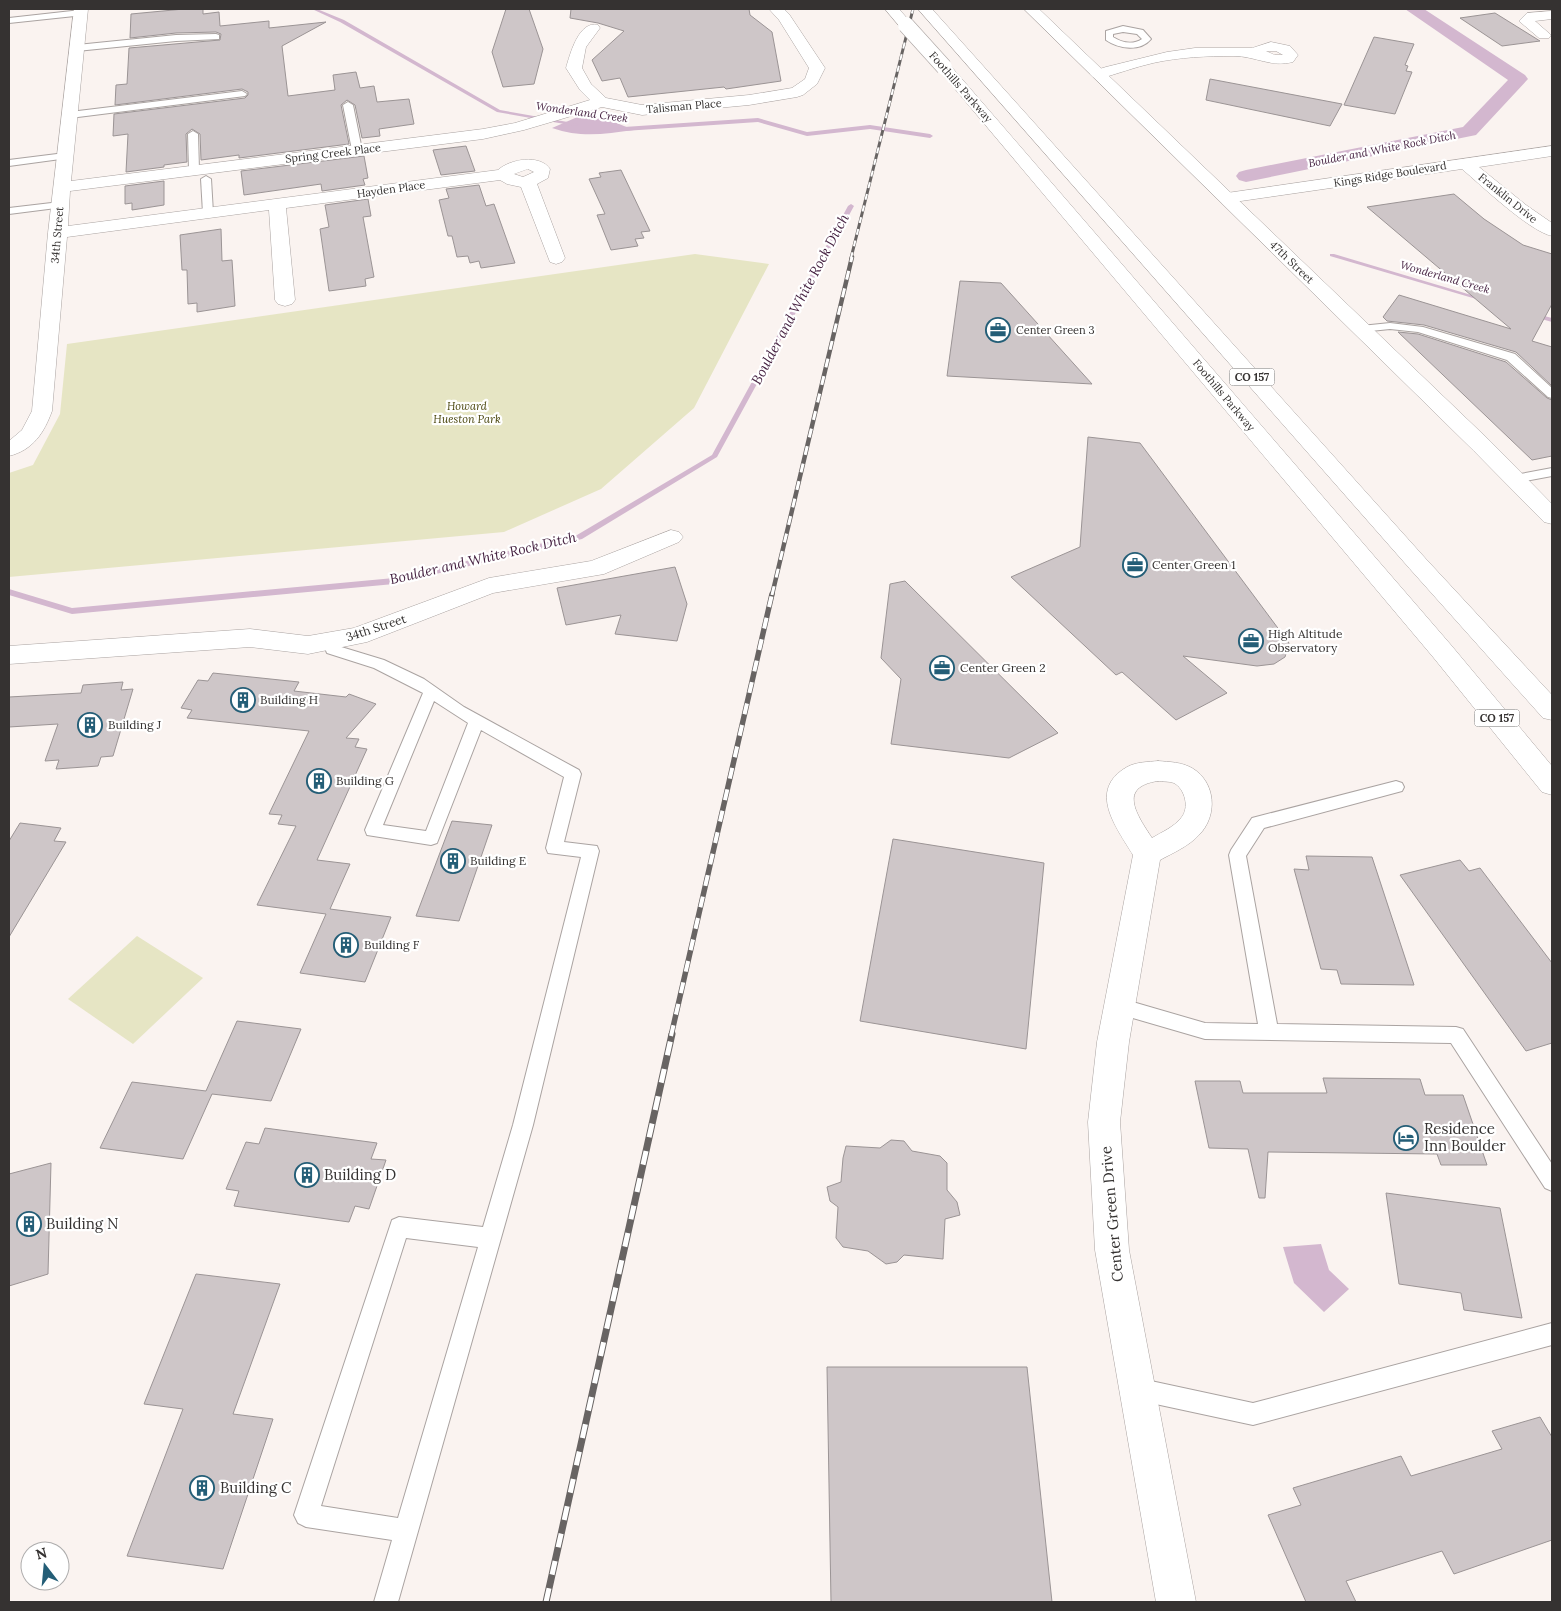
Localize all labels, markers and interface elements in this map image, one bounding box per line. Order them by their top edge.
street label: Foothills Parkway [926,49,996,126]
street label: Talisman Place [646,96,722,116]
water label: Wonderland Creek [535,99,629,125]
water label: Boulder and White Rock Ditch [1307,128,1458,170]
street label: Spring Creek Place [284,140,382,166]
street label: Kings Ridge Boulevard [1333,158,1448,190]
street label: Franklin Drive [1476,170,1540,226]
street label: Hayden Place [356,177,426,201]
street label: 34th Street [48,205,67,264]
water label: Boulder and White Rock Ditch [747,210,853,388]
street label: 47th Street [1267,238,1318,287]
water label: Wonderland Creek [1399,258,1492,297]
office icon: Center Green 3 [985,317,1011,343]
place label: Center Green 3 [1016,323,1095,337]
street label: Foothills Parkway [1190,356,1258,434]
road number: CO 157 [1230,368,1274,386]
park label: Howard Hueston Park [433,399,501,426]
water label: Boulder and White Rock Ditch [388,528,578,588]
office icon: Center Green 1 [1122,552,1148,578]
place label: Center Green 1 [1152,557,1236,572]
street label: 34th Street [344,611,408,644]
place label: High Altitude Observatory [1268,626,1343,655]
office icon: High Altitude Observatory [1238,628,1264,654]
office icon: Center Green 2 [929,655,955,681]
place label: Center Green 2 [960,660,1046,675]
building icon: Building H [230,687,256,713]
place label: Building H [260,692,318,707]
road number: CO 157 [1474,710,1520,726]
building icon: Building J [77,712,103,738]
place label: Building J [108,717,162,732]
building icon: Building G [306,768,332,794]
place label: Building G [336,773,394,788]
building icon: Building E [440,848,466,874]
place label: Building E [470,853,526,868]
building icon: Building F [333,932,359,958]
place label: Building F [364,937,420,952]
place label: Residence Inn Boulder [1424,1119,1506,1155]
hotel icon: Residence Inn Boulder [1393,1125,1419,1151]
street label: Center Green Drive [1096,1145,1127,1283]
building icon: Building D [294,1162,320,1188]
place label: Building D [324,1165,396,1184]
building icon: Building N [16,1211,42,1237]
place label: Building N [46,1214,118,1233]
building icon: Building C [189,1475,215,1501]
place label: Building C [220,1478,292,1497]
north arrow [20,1541,70,1591]
text: N [34,1543,49,1564]

